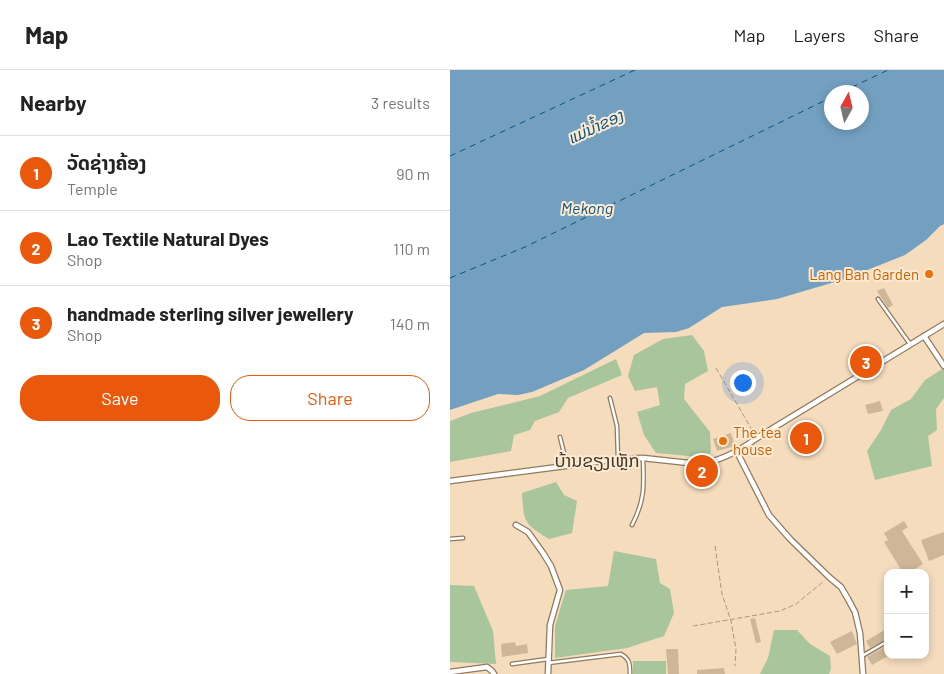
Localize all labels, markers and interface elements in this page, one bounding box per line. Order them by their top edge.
text: Map [25,20,68,49]
text: Map [733,24,765,46]
text: Layers [793,24,846,46]
text: Share [874,24,919,46]
north arrow [824,85,869,130]
text: Nearby [20,90,86,115]
text: 3 results [371,93,430,112]
water label: ແມ່ນ້ຳຂອງ [564,103,627,147]
text: ວັດຊ່າງຄ້ອງ [67,151,146,174]
text: 1 [33,164,39,183]
text: 90 m [396,164,430,183]
text: Temple [67,179,118,198]
water label: Mekong [561,198,613,217]
text: Lao Textile Natural Dyes [67,227,269,250]
text: 2 [32,239,40,258]
text: 110 m [393,239,430,258]
text: Shop [67,250,102,269]
place label: Lang Ban Garden [809,265,919,283]
marker: Lang Ban Garden [923,268,935,280]
text: handmade sterling silver jewellery [67,302,354,325]
text: 3 [32,314,40,333]
text: 140 m [390,314,430,333]
text: Shop [67,325,102,344]
pin: 3 [850,343,882,381]
your location [730,370,756,396]
button: Save [20,375,220,421]
button: Share [230,375,430,421]
pin: 1 [790,419,822,457]
place label: The tea house [733,423,781,458]
marker: The tea house [717,435,729,447]
district label: ບ້ານຊຽງເຫຼັກ [554,449,640,472]
pin: 2 [686,452,718,490]
map controls [884,569,929,659]
button: + [884,569,929,614]
button: − [884,614,929,659]

